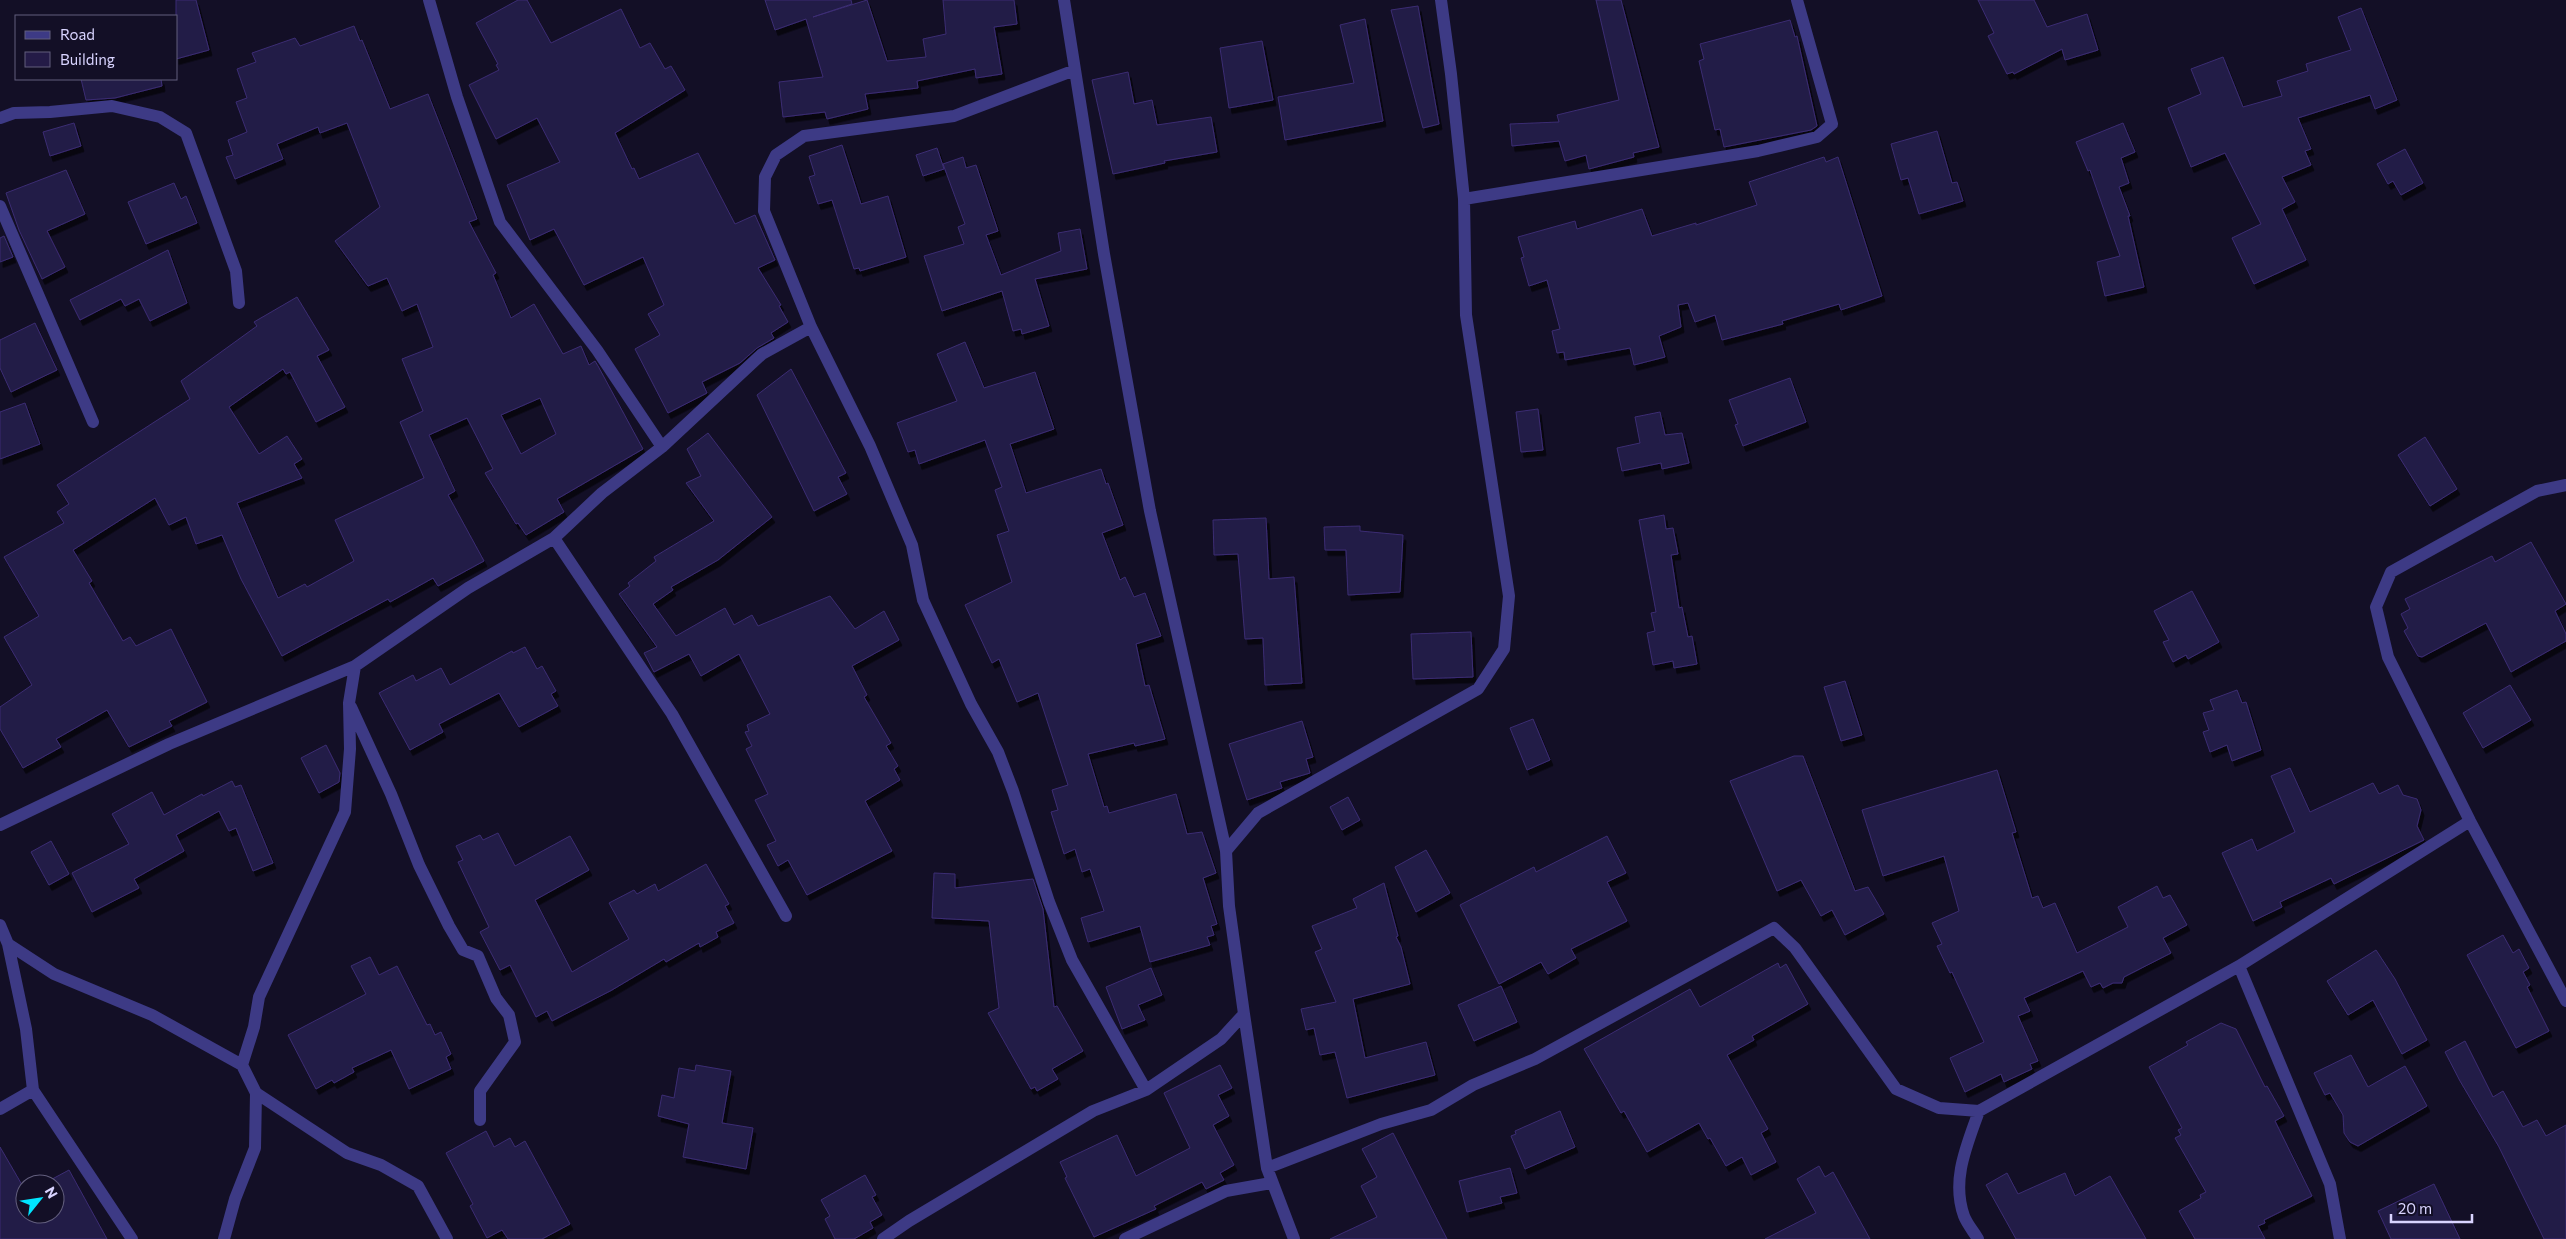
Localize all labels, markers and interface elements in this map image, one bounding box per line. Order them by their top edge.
legend [15,15,178,80]
text: Road [60,25,95,43]
text: Building [60,50,115,68]
north arrow [15,1174,65,1224]
text: N [42,1183,62,1201]
scale bar [2391,1192,2472,1224]
text: 20 m [2398,1199,2432,1217]

